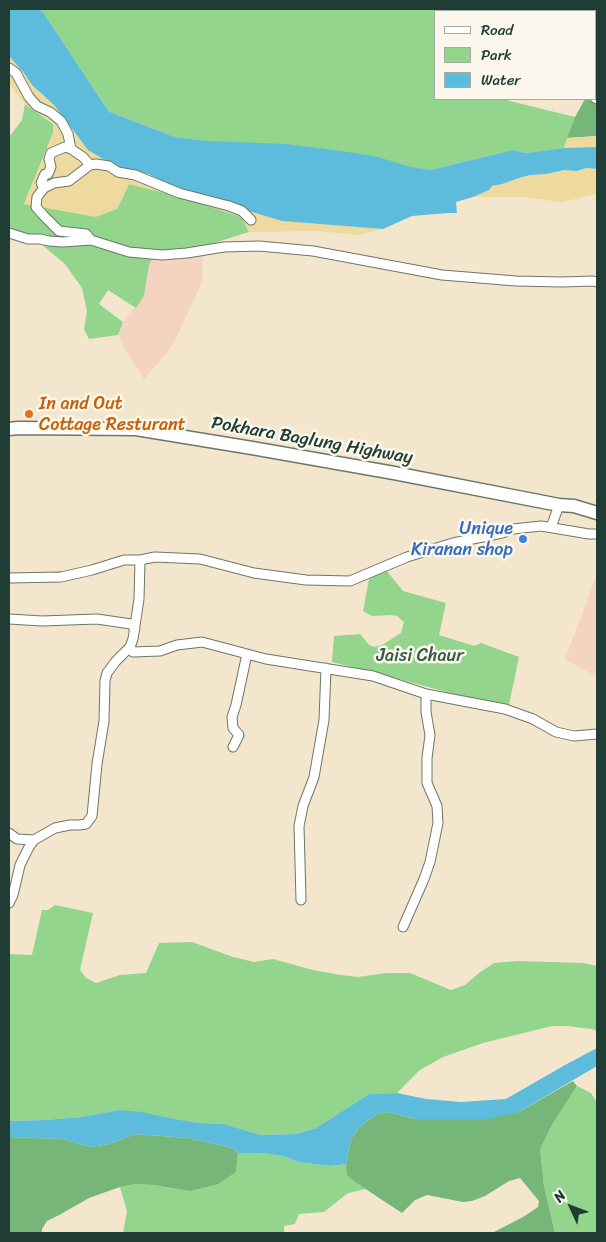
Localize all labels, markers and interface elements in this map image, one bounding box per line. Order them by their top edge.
legend [434,10,596,100]
text: Road [481,17,513,43]
text: Park [481,42,512,68]
text: Water [481,67,521,93]
place label: In and Out Cottage Resturant [39,393,186,436]
marker: In and Out Cottage Resturant [23,408,35,420]
street label: Pokhara Baglung Highway [210,413,414,469]
place label: Unique Kiranan shop [411,518,513,560]
marker: Unique Kiranan shop [517,533,529,545]
park label: Jaisi Chaur [376,645,464,667]
north arrow [546,1182,596,1232]
text: N [547,1184,572,1209]

